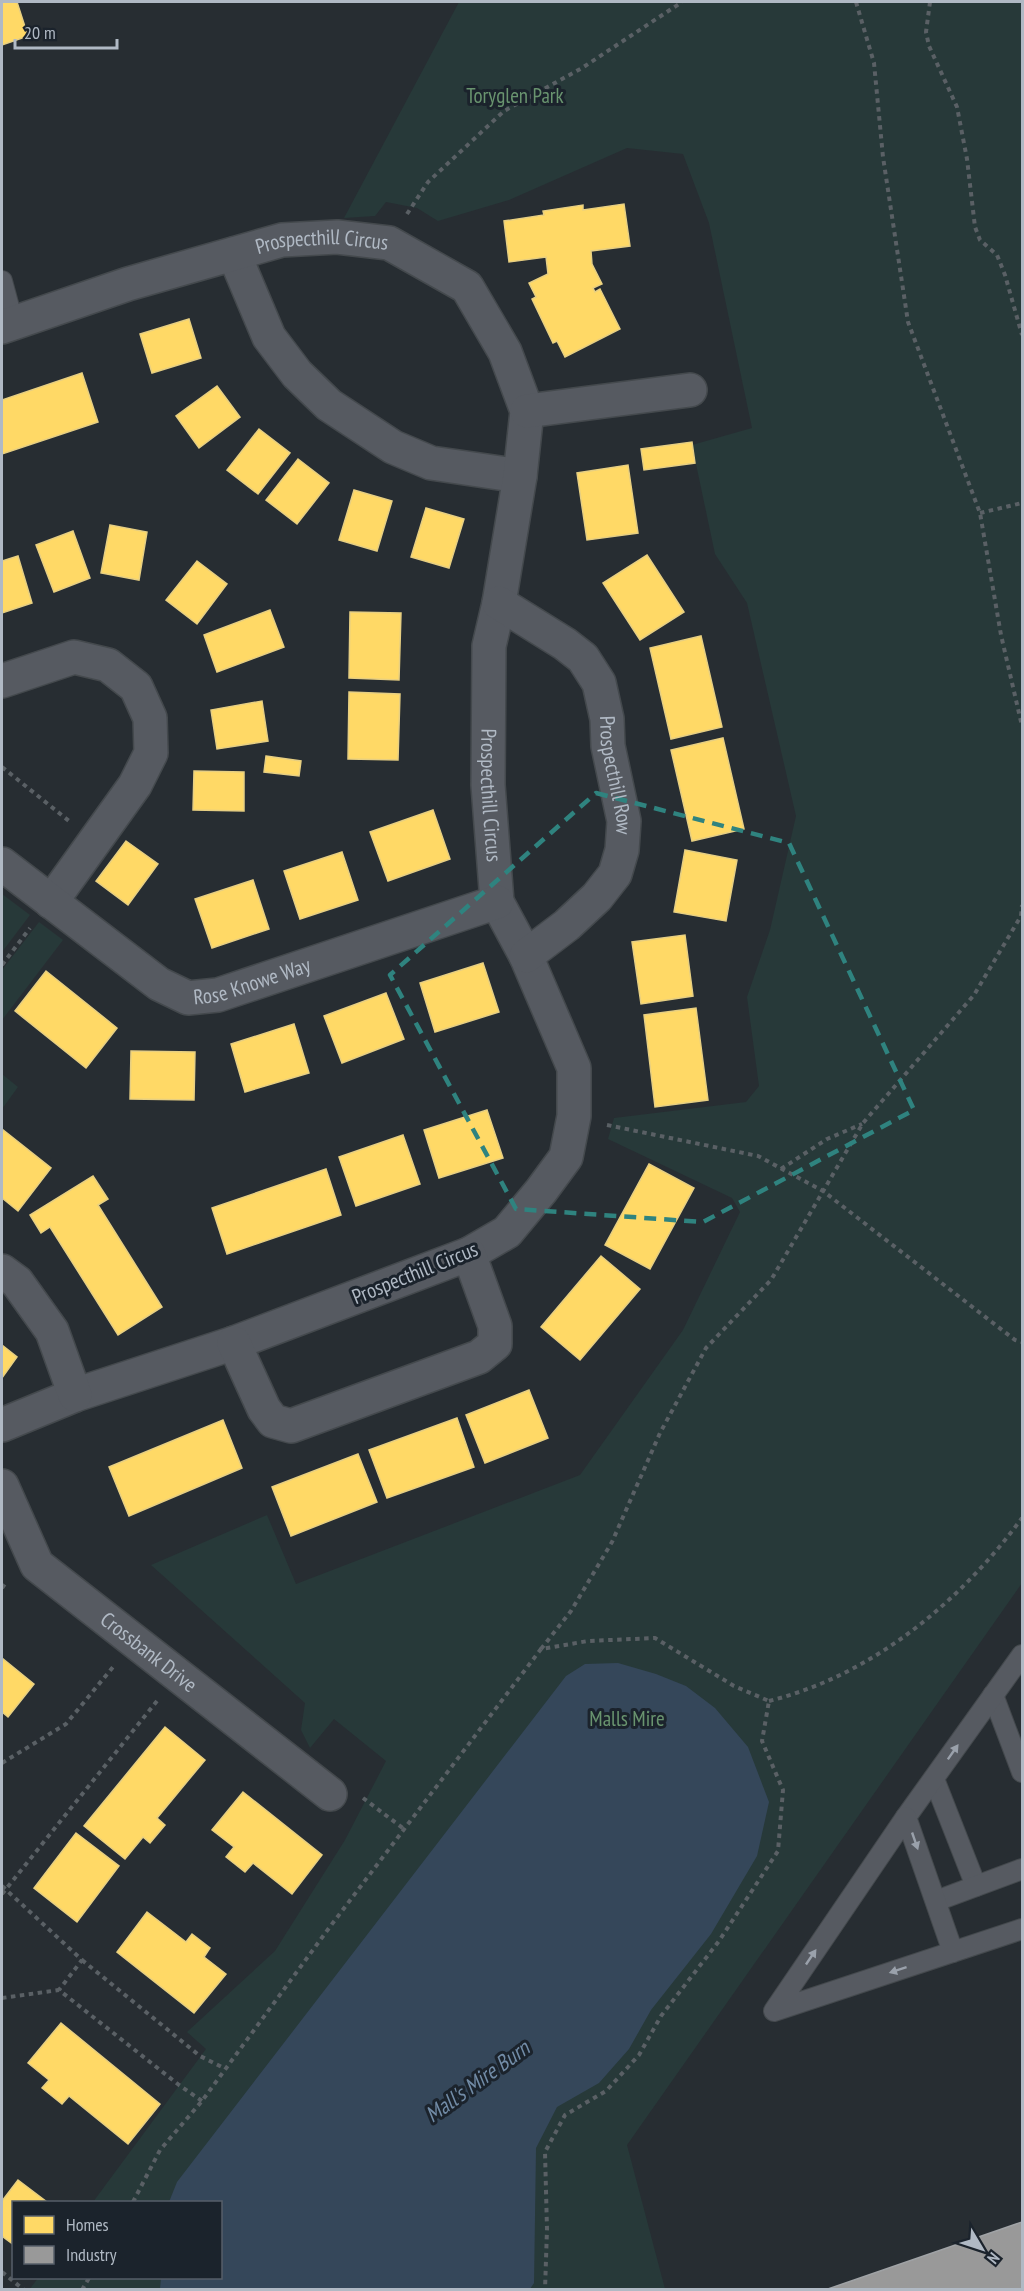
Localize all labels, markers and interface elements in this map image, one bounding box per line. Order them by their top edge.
scale bar [15,12,117,50]
text: 20 m [24,21,56,44]
park label: Toryglen Park [466,82,564,109]
street label: Prospecthill Circus [252,223,390,260]
street label: Prospecthill Row [594,715,638,836]
street label: Prospecthill Circus [475,728,508,863]
street label: Rose Knowe Way [192,951,314,1010]
street label: Prospecthill Circus [348,1235,482,1310]
street label: Crossbank Drive [95,1606,203,1698]
park label: Malls Mire [589,1705,665,1732]
one-way arrow [947,1745,959,1761]
one-way arrow [911,1832,920,1850]
one-way arrow [805,1949,817,1965]
one-way arrow [889,1966,907,1976]
water label: Mall's Mire Burn [419,2033,536,2128]
legend [12,2201,222,2279]
text: Homes [66,2213,109,2236]
north arrow [952,2219,1012,2279]
text: Industry [66,2243,117,2266]
text: N [983,2249,1004,2268]

